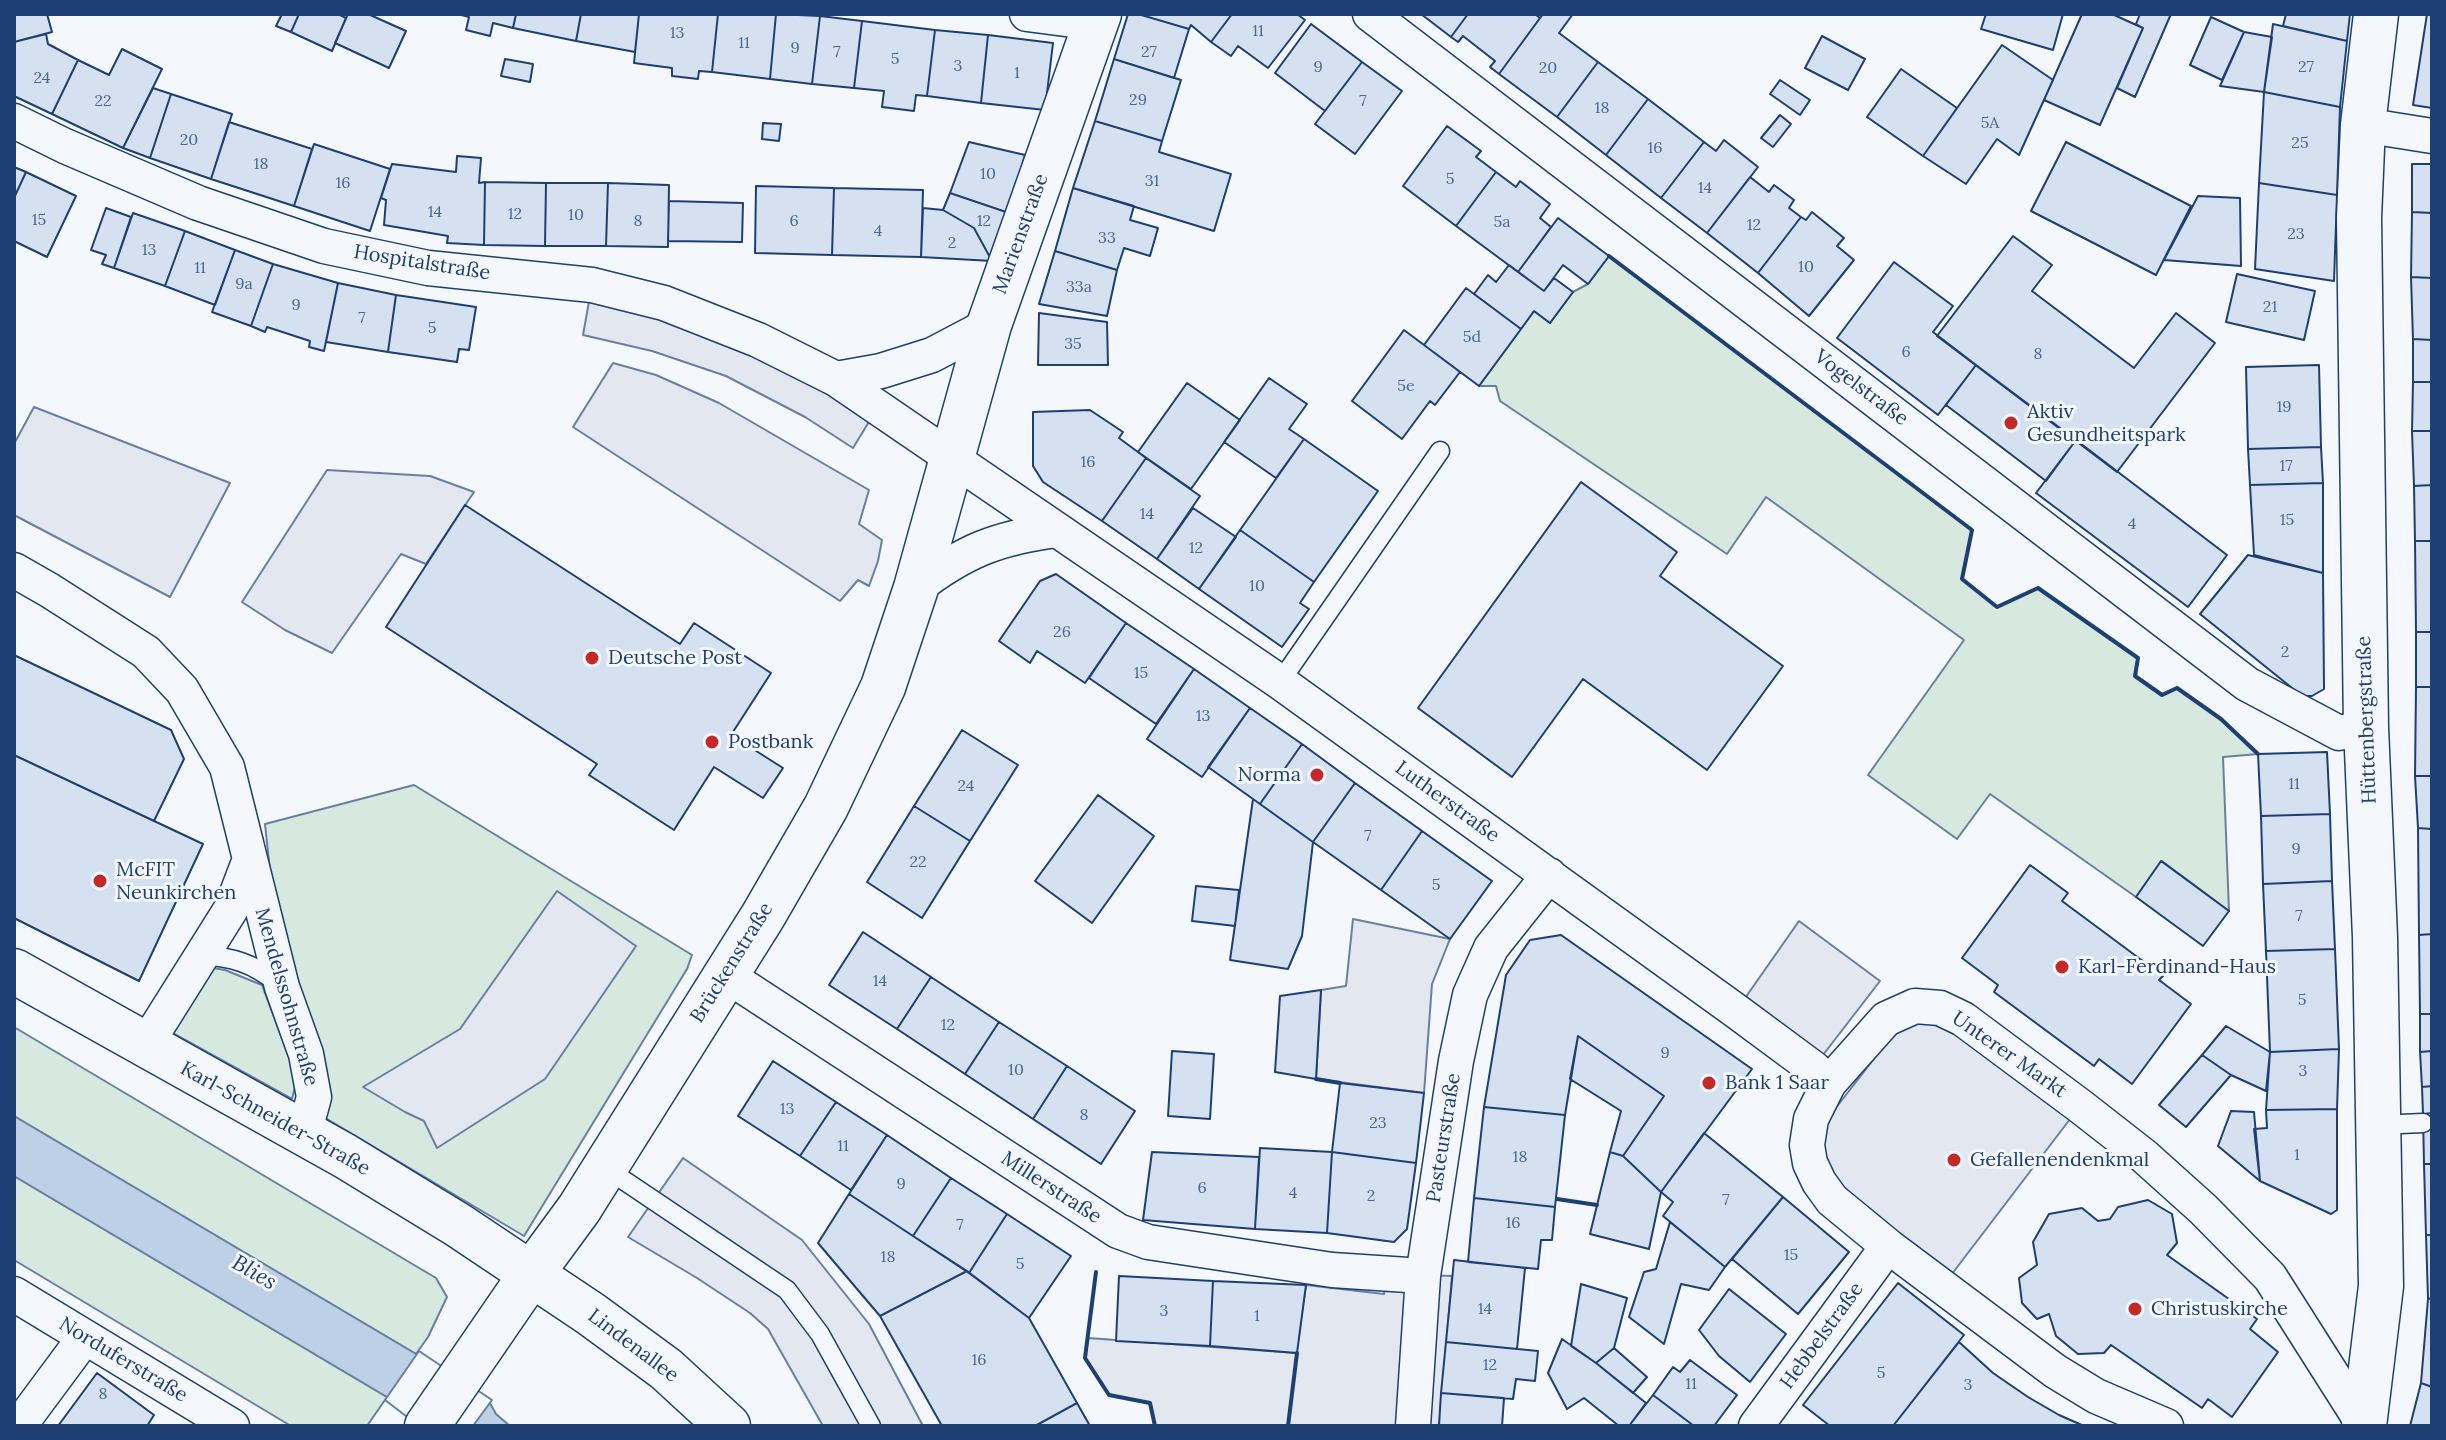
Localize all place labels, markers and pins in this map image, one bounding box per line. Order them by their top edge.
place label: Aktiv Gesundheitspark [2027,400,2186,447]
marker: Aktiv Gesundheitspark [2002,414,2020,432]
place label: Deutsche Post [608,646,742,670]
marker: Deutsche Post [583,649,601,667]
place label: Postbank [728,730,813,754]
marker: Postbank [703,733,721,751]
place label: Norma [1237,763,1301,787]
marker: Norma [1308,766,1326,784]
place label: McFIT Neunkirchen [116,858,236,905]
marker: McFIT Neunkirchen [91,872,109,890]
place label: Karl-Ferdinand-Haus [2078,955,2276,979]
marker: Karl-Ferdinand-Haus [2053,958,2071,976]
place label: Bank 1 Saar [1725,1071,1829,1095]
marker: Bank 1 Saar [1700,1074,1718,1092]
place label: Gefallenendenkmal [1970,1148,2149,1172]
marker: Gefallenendenkmal [1945,1151,1963,1169]
place label: Christuskirche [2151,1297,2288,1321]
marker: Christuskirche [2126,1300,2144,1318]

